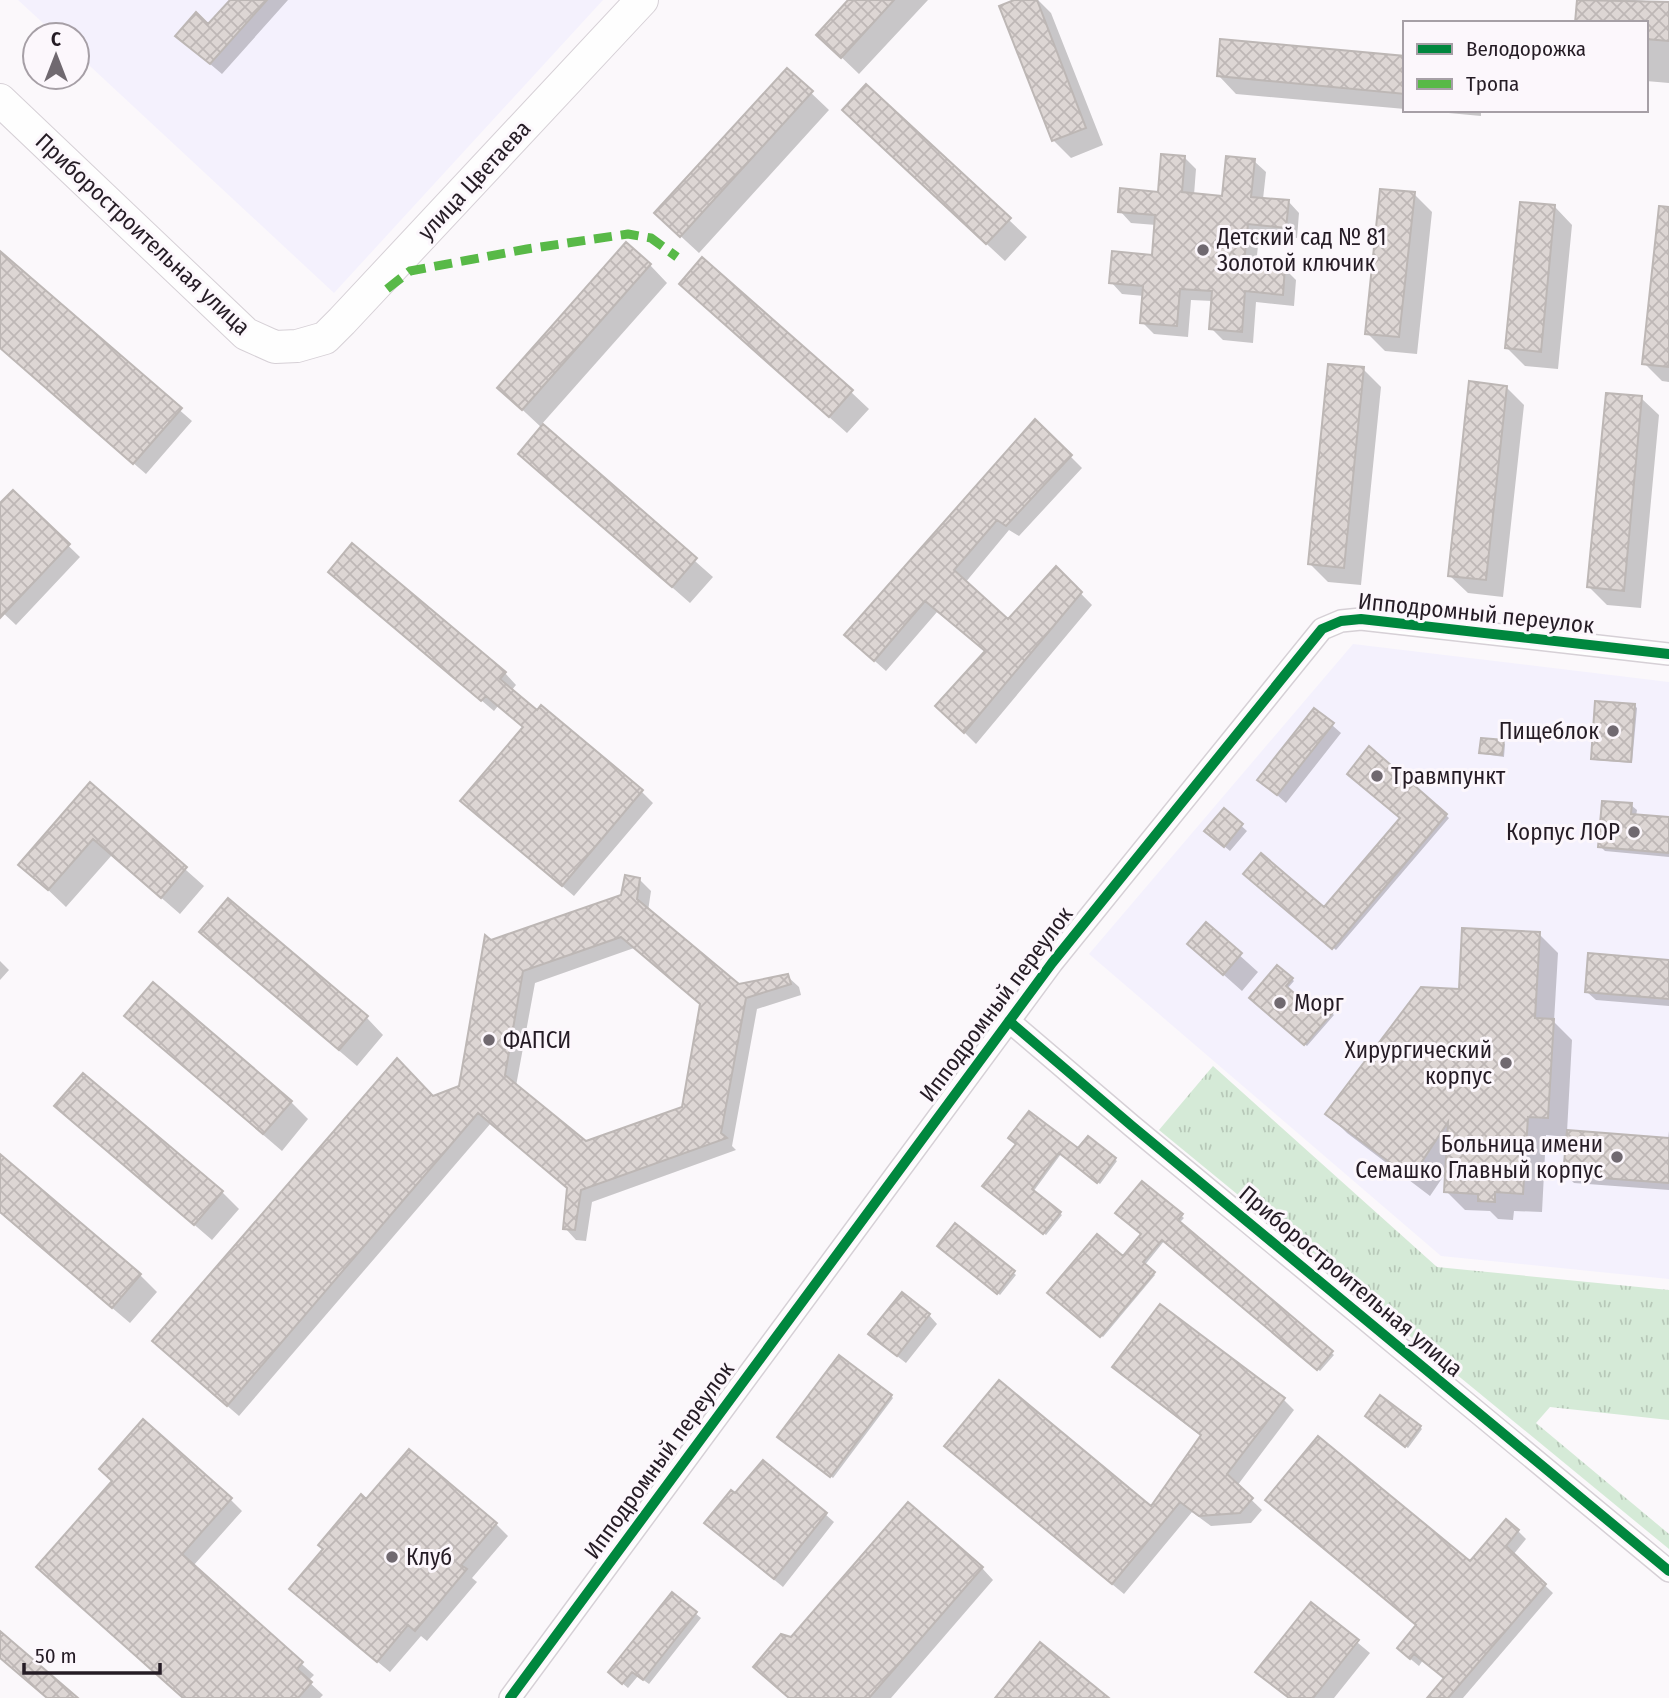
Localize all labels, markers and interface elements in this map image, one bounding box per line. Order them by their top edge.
north arrow [21,21,91,91]
legend [1403,21,1648,112]
text: С [51,28,61,51]
text: Велодорожка [1466,36,1586,62]
text: Тропа [1466,71,1519,97]
street label: улица Цветаева [412,115,536,245]
street label: Приборостроительная улица [30,127,256,341]
place label: Детский сад № 81 Золотой ключик [1216,223,1386,277]
marker: Детский сад № 81 Золотой ключик [1195,242,1211,258]
street label: Ипподромный переулок [1357,587,1596,639]
place label: Пищеблок [1499,717,1599,745]
marker: Пищеблок [1605,723,1621,739]
place label: Травмпункт [1391,762,1506,790]
marker: Травмпункт [1369,768,1385,784]
place label: Корпус ЛОР [1506,818,1620,846]
marker: Корпус ЛОР [1626,824,1642,840]
street label: Ипподромный переулок [913,901,1079,1107]
place label: Морг [1294,989,1344,1017]
marker: Морг [1272,995,1288,1011]
place label: ФАПСИ [503,1026,571,1054]
marker: ФАПСИ [481,1032,497,1048]
place label: Хирургический корпус [1344,1036,1492,1090]
marker: Хирургический корпус [1498,1055,1514,1071]
place label: Больница имени Семашко Главный корпус [1355,1130,1603,1184]
marker: Больница имени Семашко Главный корпус [1609,1149,1625,1165]
street label: Приборостроительная улица [1234,1179,1468,1383]
street label: Ипподромный переулок [578,1356,740,1564]
place label: Клуб [406,1543,452,1571]
marker: Клуб [384,1549,400,1565]
scale bar [24,1632,161,1676]
text: 50 m [35,1643,77,1669]

